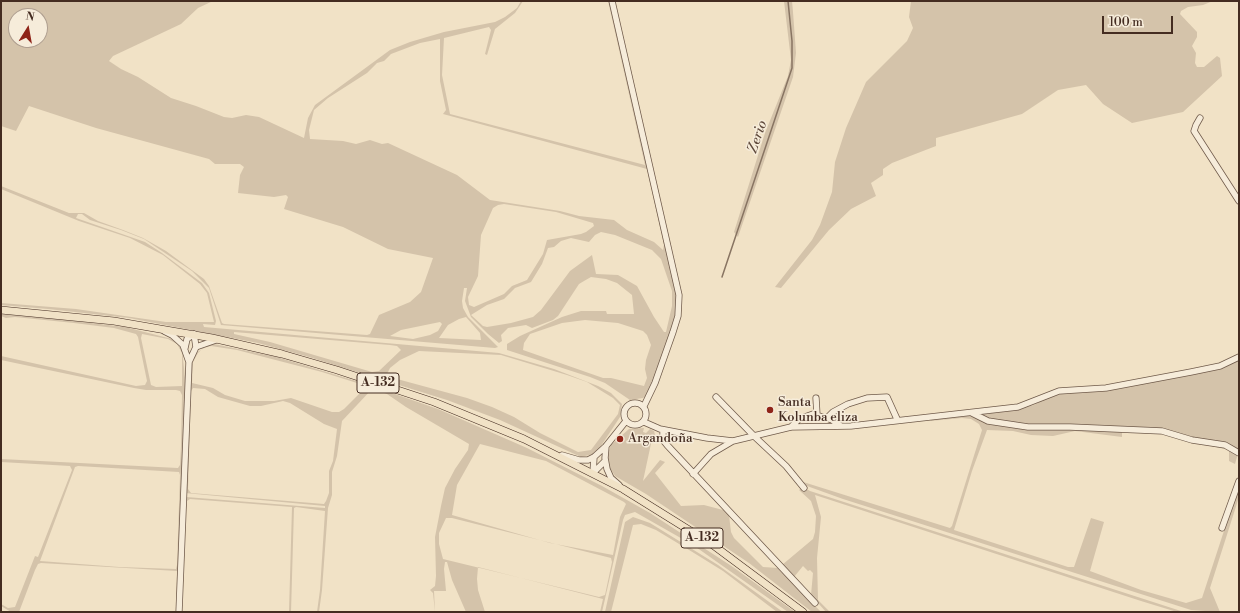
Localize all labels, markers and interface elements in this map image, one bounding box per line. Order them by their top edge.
north arrow [8,8,48,48]
scale bar [1104,8,1175,34]
text: N [24,9,36,25]
text: 100 m [1109,15,1143,30]
water label: Zerio [745,118,771,156]
road number: A-132 [357,373,399,393]
place label: Santa Kolunba eliza [778,395,858,426]
marker: Santa Kolunba eliza [765,405,775,415]
place label: Argandoña [628,431,693,447]
marker: Argandoña [615,434,625,444]
road number: A-132 [681,528,723,548]

